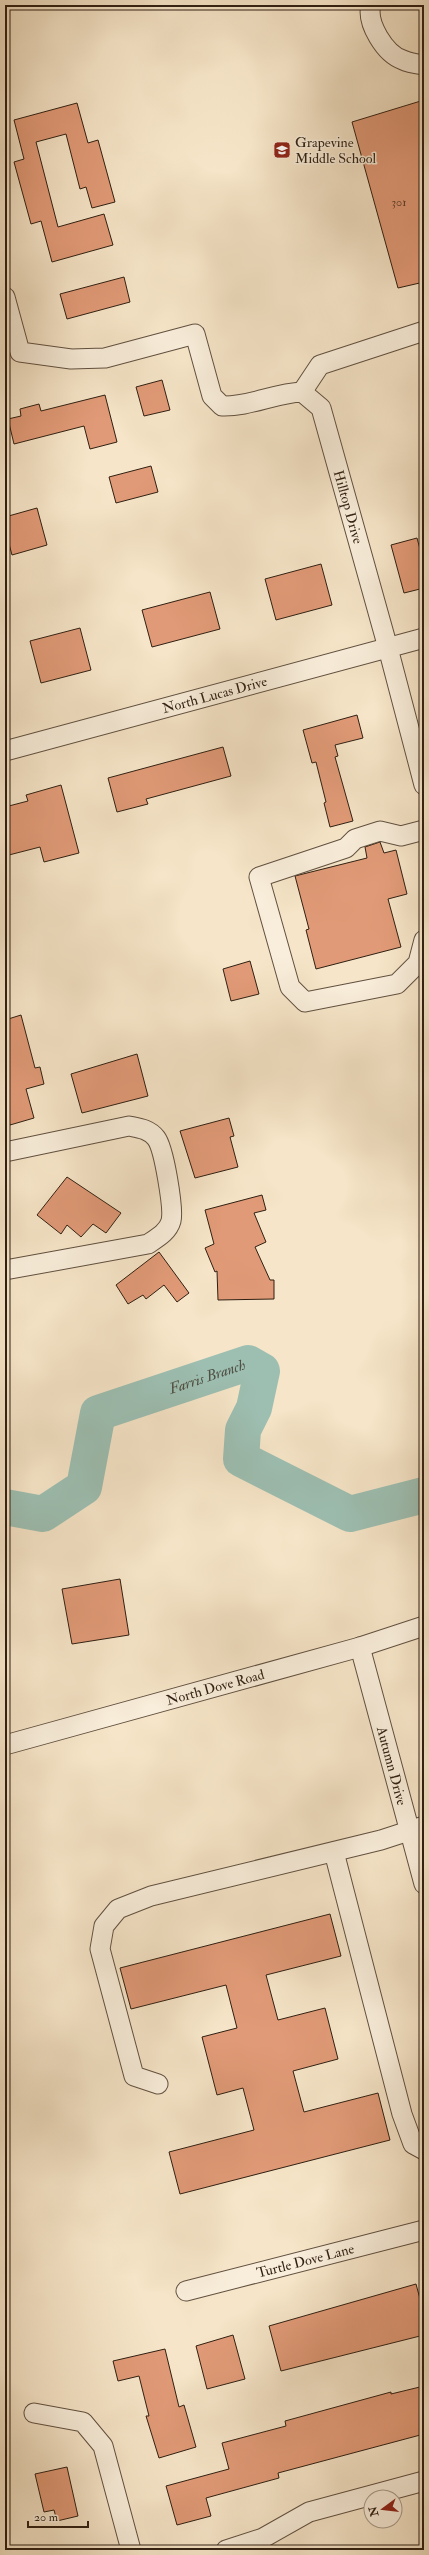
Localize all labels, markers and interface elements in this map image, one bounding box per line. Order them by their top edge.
place label: Grapevine Middle School [295,134,376,167]
school or university icon: Grapevine Middle School [272,140,292,160]
house number: 301 [392,195,406,210]
street label: Hilltop Drive [330,468,367,546]
street label: North Lucas Drive [160,672,269,717]
water label: Farris Branch [165,1355,248,1399]
street label: North Dove Road [164,1665,266,1709]
street label: Autumn Drive [373,1723,411,1807]
street label: Turtle Dove Lane [255,2240,356,2281]
north arrow [363,2489,403,2529]
scale bar [28,2503,88,2529]
text: N [366,2504,382,2519]
text: 20 m [34,2510,59,2525]

